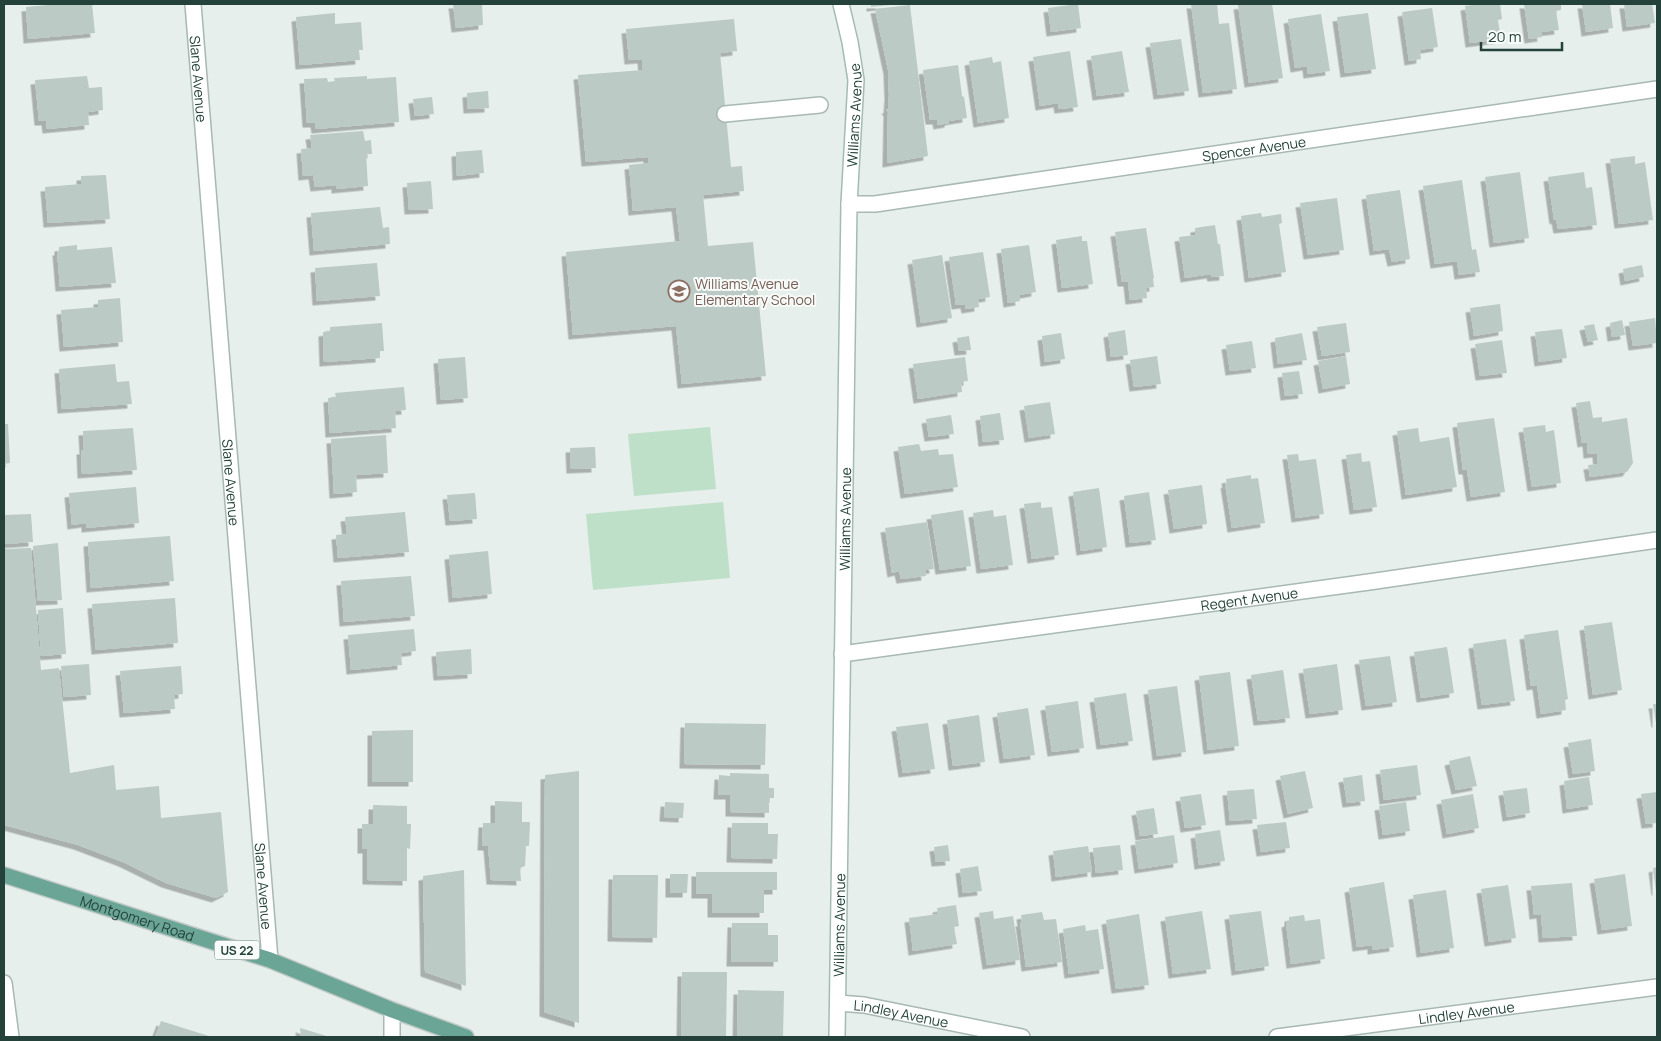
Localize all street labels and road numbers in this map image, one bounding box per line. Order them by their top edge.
street label: Slane Avenue [186,35,212,123]
street label: Williams Avenue [842,62,865,168]
street label: Spencer Avenue [1201,131,1307,165]
street label: Slane Avenue [219,438,244,527]
street label: Williams Avenue [834,467,855,571]
street label: Regent Avenue [1199,582,1299,614]
street label: Slane Avenue [251,842,277,930]
street label: Williams Avenue [828,873,849,977]
street label: Montgomery Road [78,890,197,945]
road number: US 22 [214,940,260,960]
street label: Lindley Avenue [853,995,950,1031]
street label: Lindley Avenue [1417,996,1515,1028]

